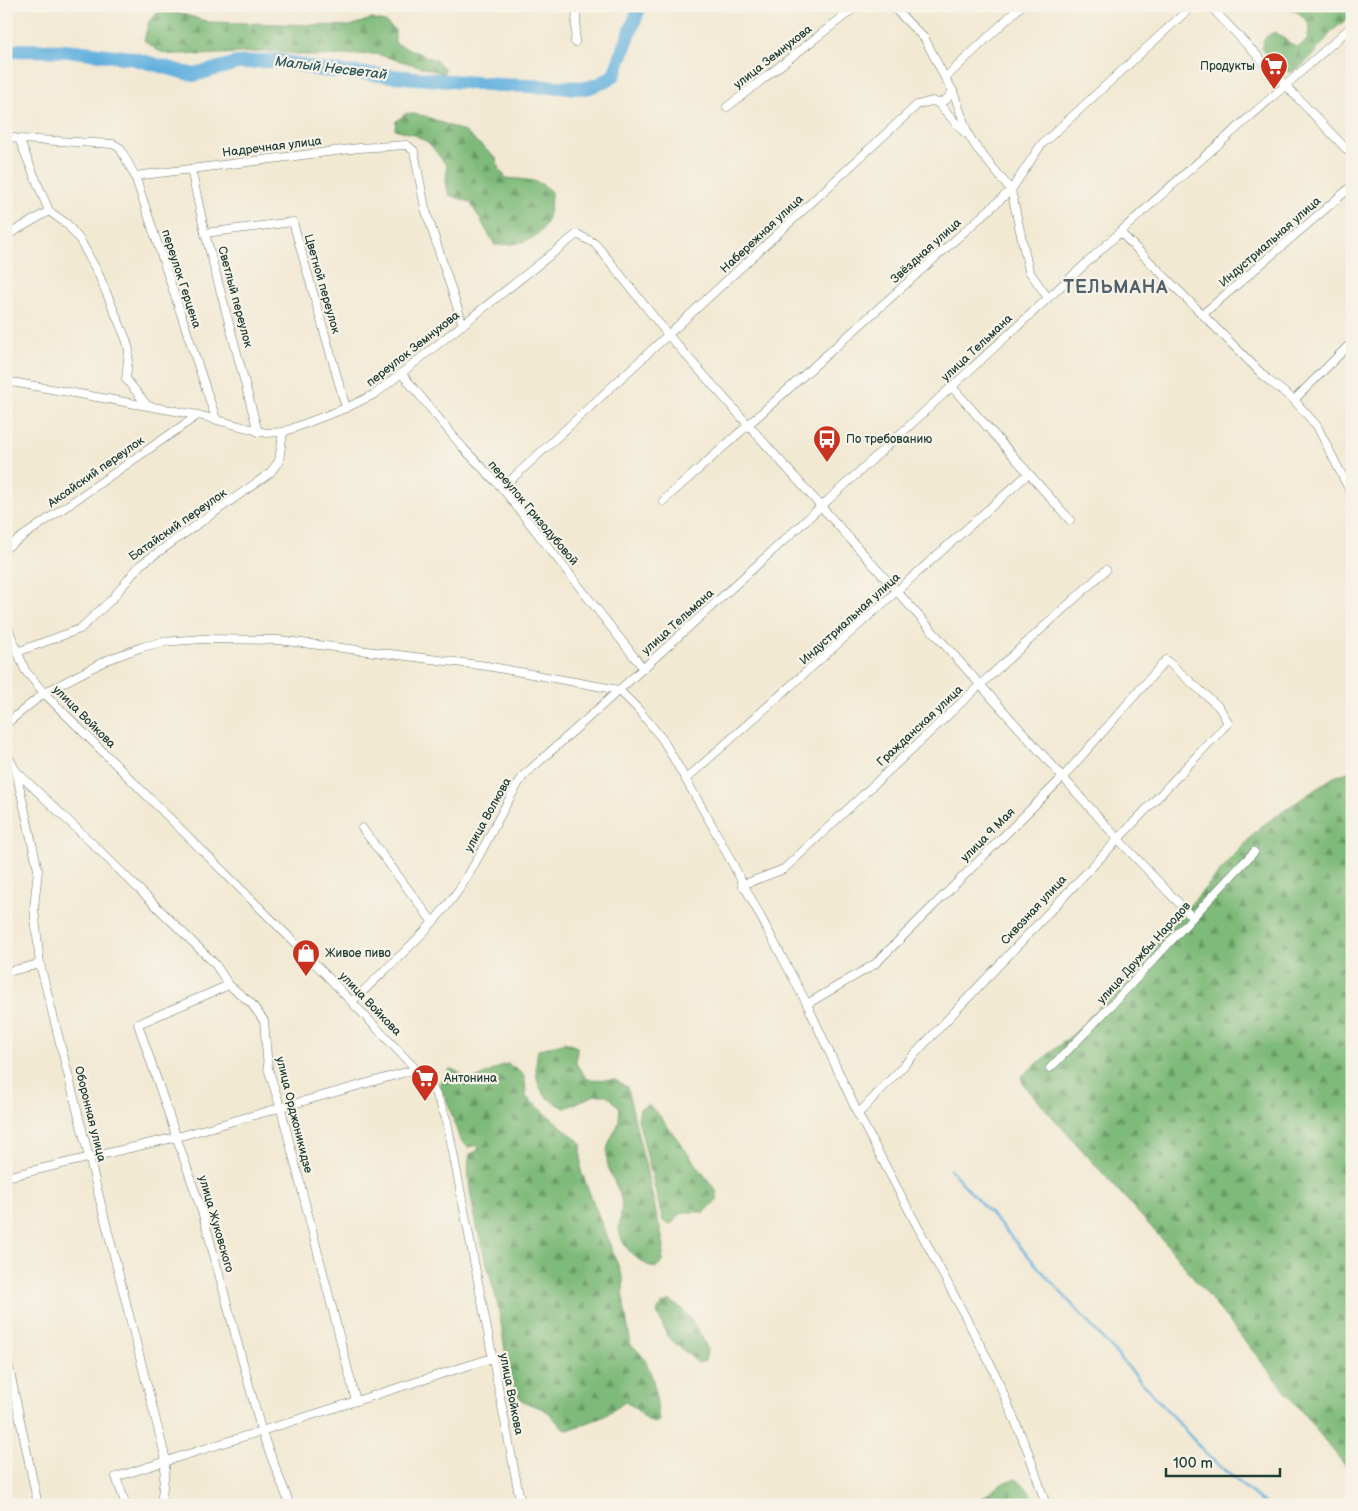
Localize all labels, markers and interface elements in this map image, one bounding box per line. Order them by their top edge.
street label: улица Земнухова [731,22,815,92]
supermarket icon: Продукты [1259,51,1289,90]
water label: Малый Несветай [274,53,388,83]
place label: Продукты [1200,59,1255,74]
street label: Надречная улица [221,133,323,161]
street label: Набережная улица [717,192,807,276]
street label: Индустриальная улица [1216,194,1324,290]
street label: Звёздная улица [888,215,964,287]
street label: переулок Герцена [158,228,204,330]
street label: Цветной переулок [301,232,344,336]
street label: Светлый переулок [214,245,256,350]
district label: ТЕЛЬМАНА [1063,277,1169,298]
street label: переулок Земнухова [363,308,463,390]
street label: улица Тельмана [938,311,1016,385]
bus stop icon: По требованию [812,424,842,463]
place label: По требованию [846,432,932,447]
street label: Аксайский переулок [44,433,148,512]
street label: переулок Гризодубовой [485,458,581,569]
street label: Батайский переулок [126,485,230,564]
street label: Индустриальная улица [797,570,903,668]
street label: улица Тельмана [639,586,717,658]
street label: улица Войкова [49,682,119,752]
street label: Гражданская улица [874,682,966,770]
street label: улица Волкова [461,775,515,855]
street label: улица 9 Мая [958,805,1018,865]
street label: Сквозная улица [998,872,1070,948]
street label: улица Дружбы Народов [1094,898,1194,1007]
shop icon: Живое пиво [291,938,321,977]
place label: Живое пиво [325,946,391,961]
street label: улица Войкова [336,969,404,1039]
street label: улица Орджоникидзе [272,1055,316,1175]
supermarket icon: Антонина [410,1063,440,1102]
street label: Оборонная улица [71,1065,109,1163]
place label: Антонина [443,1071,497,1086]
street label: улица Жуковского [195,1174,237,1274]
street label: улица Войкова [496,1352,526,1436]
scale bar [1166,1446,1279,1478]
text: 100 m [1173,1454,1213,1473]

